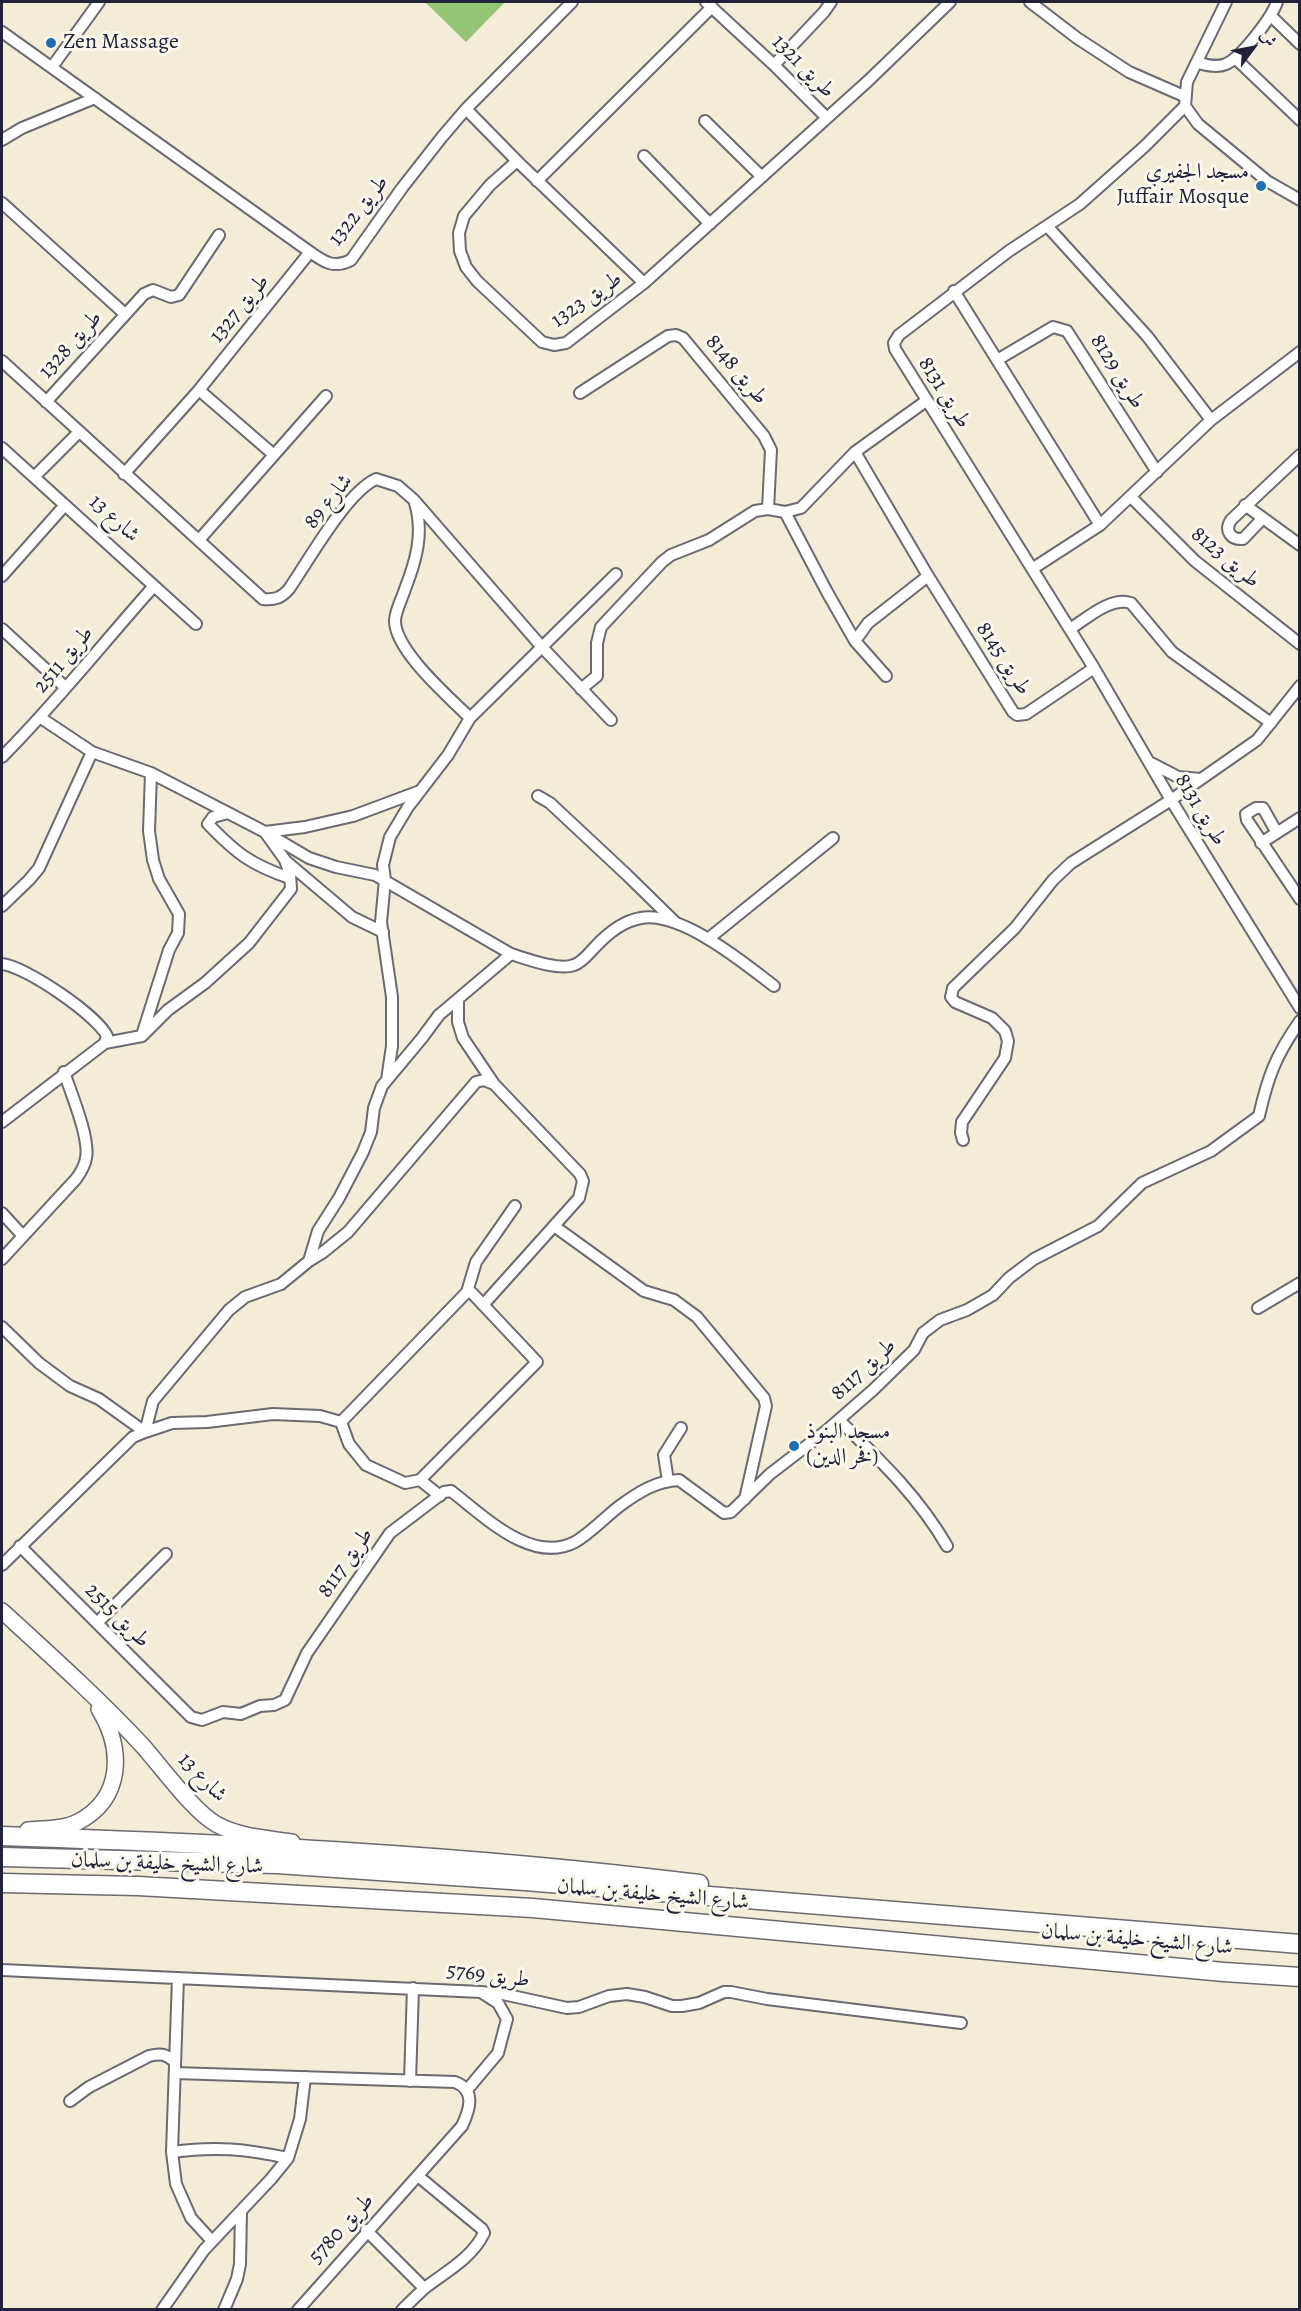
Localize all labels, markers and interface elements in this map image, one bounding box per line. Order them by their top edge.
north arrow [1223,18,1283,78]
text: ش [1255,26,1282,51]
place label: Zen Massage [63,30,179,56]
street label: طريق 1321 [766,30,840,104]
marker: Zen Massage [44,36,58,50]
place label: مسجد الجفيري Juffair Mosque [1117,160,1249,212]
street label: طريق 1322 [323,170,395,252]
marker: مسجد الجفيري Juffair Mosque [1254,179,1268,193]
street label: طريق 1323 [546,266,628,334]
street label: طريق 1327 [204,269,276,349]
street label: طريق 1328 [34,306,108,384]
street label: طريق 8148 [699,330,773,410]
street label: طريق 8129 [1084,330,1150,414]
street label: طريق 8131 [912,352,976,434]
street label: شارع 89 [299,469,359,535]
street label: شارع 13 [83,489,145,549]
street label: طريق 8123 [1185,521,1265,595]
street label: طريق 8145 [970,617,1036,701]
street label: طريق 2511 [28,621,100,699]
street label: طريق 8131 [1168,769,1232,851]
street label: طريق 8117 [826,1333,902,1407]
place label: مسجد البنوذ (فخر الدين) [806,1420,890,1472]
marker: مسجد البنوذ (فخر الدين) [787,1439,801,1453]
street label: طريق 8117 [312,1523,380,1603]
street label: طريق 2515 [79,1578,155,1654]
street label: شارع 13 [172,1748,232,1808]
street label: شارع الشيخ خليفة بن سلمان [70,1847,264,1881]
street label: شارع الشيخ خليفة بن سلمان [556,1873,750,1917]
street label: شارع الشيخ خليفة بن سلمان [1040,1918,1234,1962]
street label: طريق 5769 [445,1958,531,1994]
street label: طريق 5780 [304,2188,380,2270]

